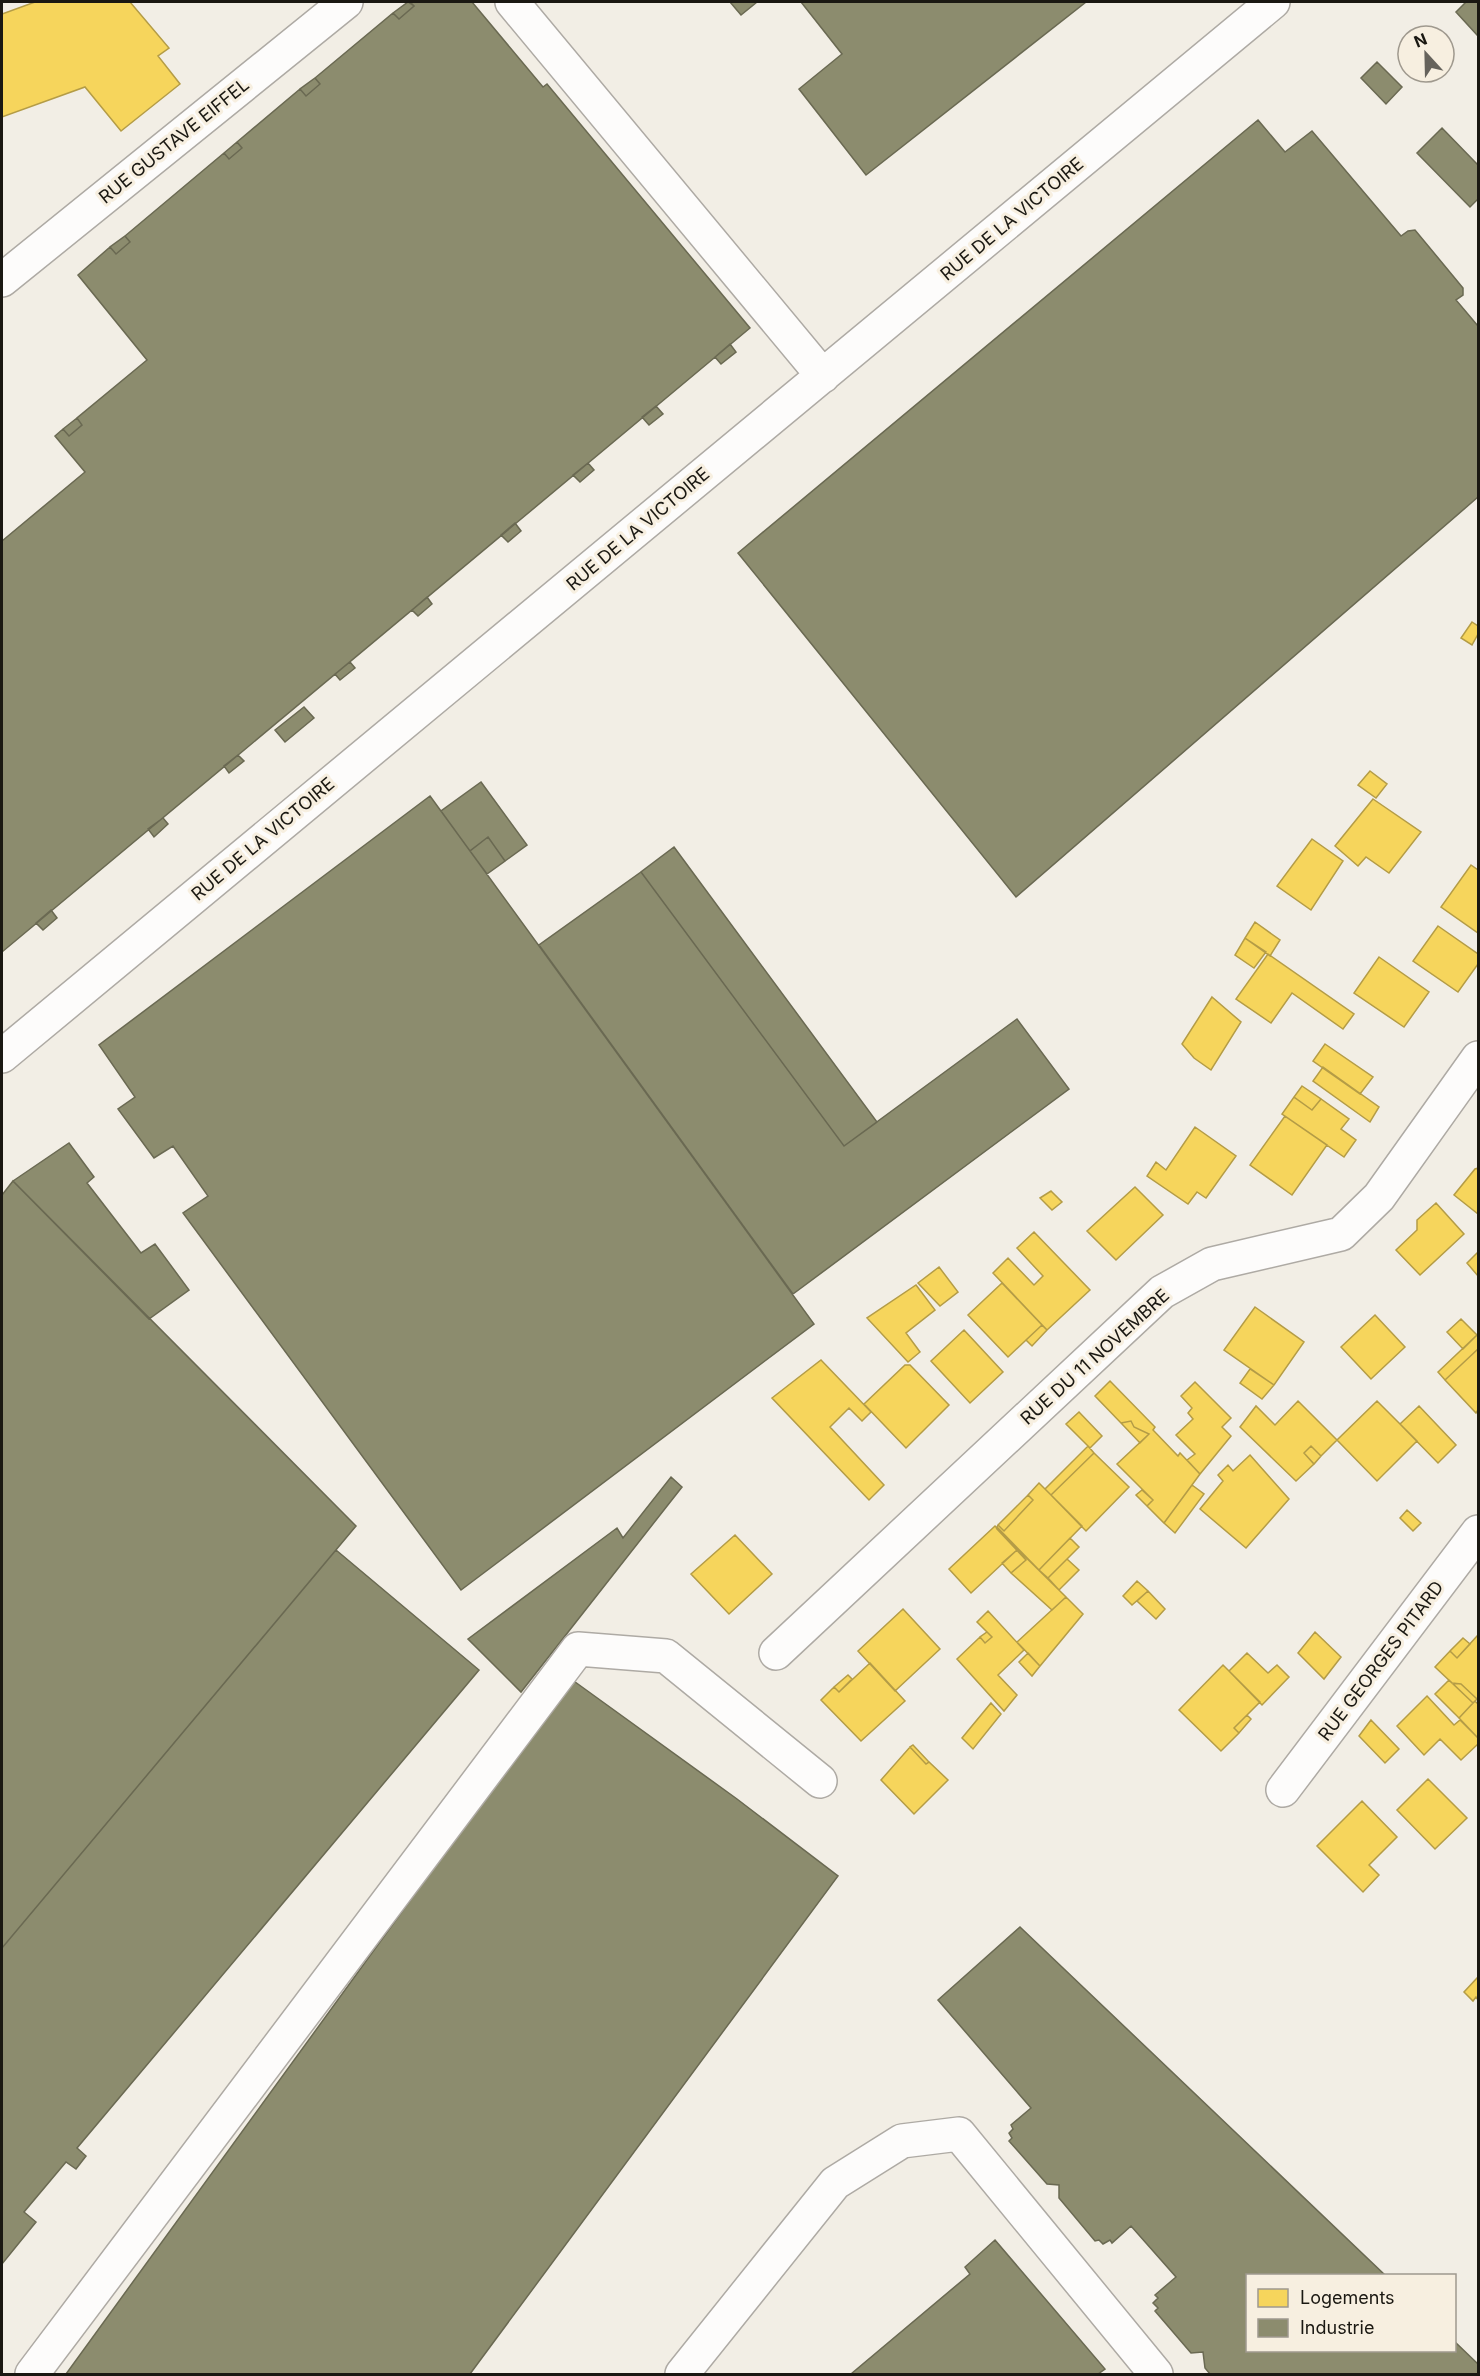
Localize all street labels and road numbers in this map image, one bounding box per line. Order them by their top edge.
street label: RUE GUSTAVE EIFFEL [95,74,253,208]
street label: RUE DE LA VICTOIRE [936,153,1087,284]
street label: RUE DE LA VICTOIRE [562,463,713,594]
street label: RUE DE LA VICTOIRE [187,773,338,904]
street label: RUE DU 11 NOVEMBRE [1016,1284,1173,1429]
street label: RUE GEORGES PITARD [1314,1577,1448,1745]

